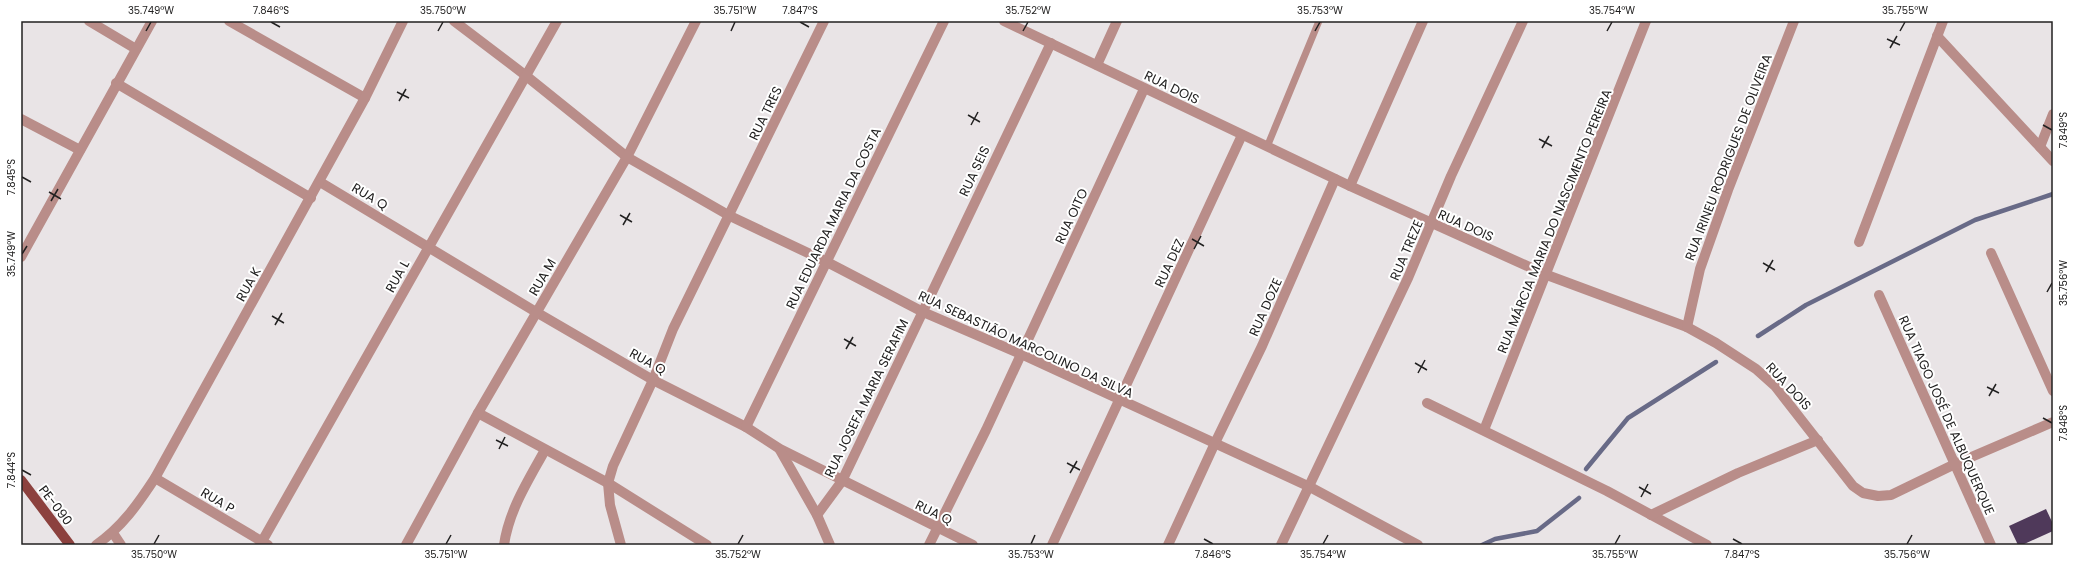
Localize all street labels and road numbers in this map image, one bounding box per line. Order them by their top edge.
street label: RUA IRINEU RODRIGUES DE OLIVEIRA [1680,51,1777,263]
street label: RUA DOIS [1141,66,1203,109]
street label: RUA TRES [744,83,787,144]
street label: RUA MÁRCIA MARIA DO NASCIMENTO PEREIRA [1493,86,1616,356]
street label: RUA EDUARDA MARIA DA COSTA [781,124,886,312]
street label: RUA SEIS [954,143,994,200]
street label: RUA Q [348,178,391,215]
street label: RUA OITO [1050,185,1093,247]
street label: RUA DOIS [1435,205,1497,246]
street label: RUA TREZE [1385,217,1428,283]
street label: RUA DEZ [1150,236,1189,291]
street label: RUA M [524,255,561,299]
street label: RUA L [381,256,414,296]
street label: RUA K [231,263,266,305]
street label: RUA DOZE [1244,275,1287,339]
street label: RUA SEBASTIÃO MARCOLINO DA SILVA [915,286,1137,403]
street label: RUA TIAGO JOSÉ DE ALBUQUERQUE [1894,313,1999,518]
street label: RUA JOSEFA MARIA SERAFIM [820,316,913,481]
street label: RUA Q [626,344,669,379]
street label: RUA DOIS [1762,358,1816,414]
street label: PE-090 [34,481,77,529]
street label: RUA P [197,483,239,518]
street label: RUA Q [912,495,956,530]

